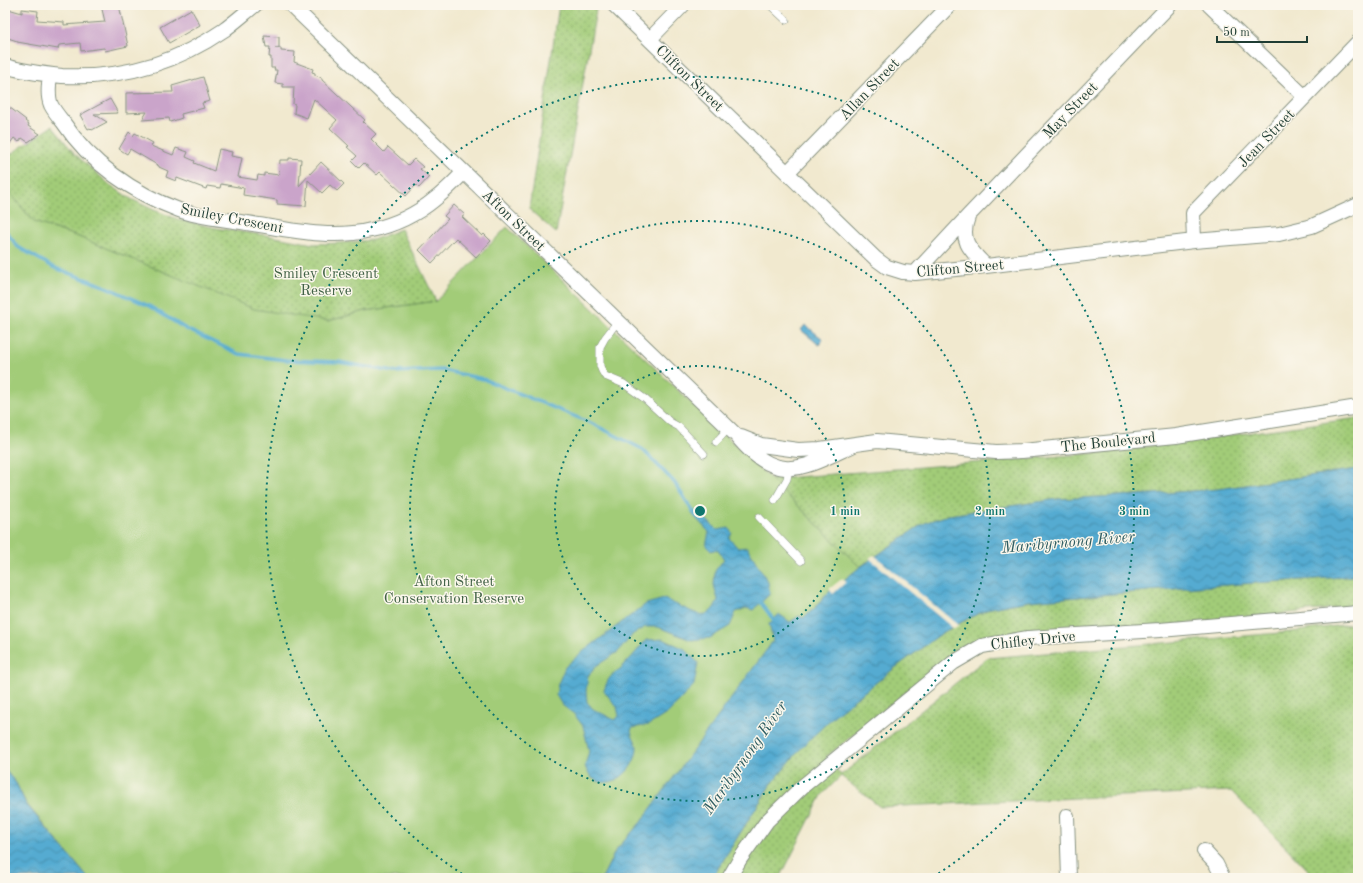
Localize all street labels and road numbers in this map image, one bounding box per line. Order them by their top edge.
street label: Clifton Street [652,43,726,115]
street label: Allan Street [837,56,903,124]
street label: May Street [1041,80,1101,142]
street label: Jean Street [1236,107,1298,171]
street label: Afton Street [479,187,547,255]
street label: Smiley Crescent [179,202,285,237]
street label: Clifton Street [916,258,1005,281]
street label: The Boulevard [1060,431,1157,456]
street label: Chifley Drive [990,630,1076,653]

